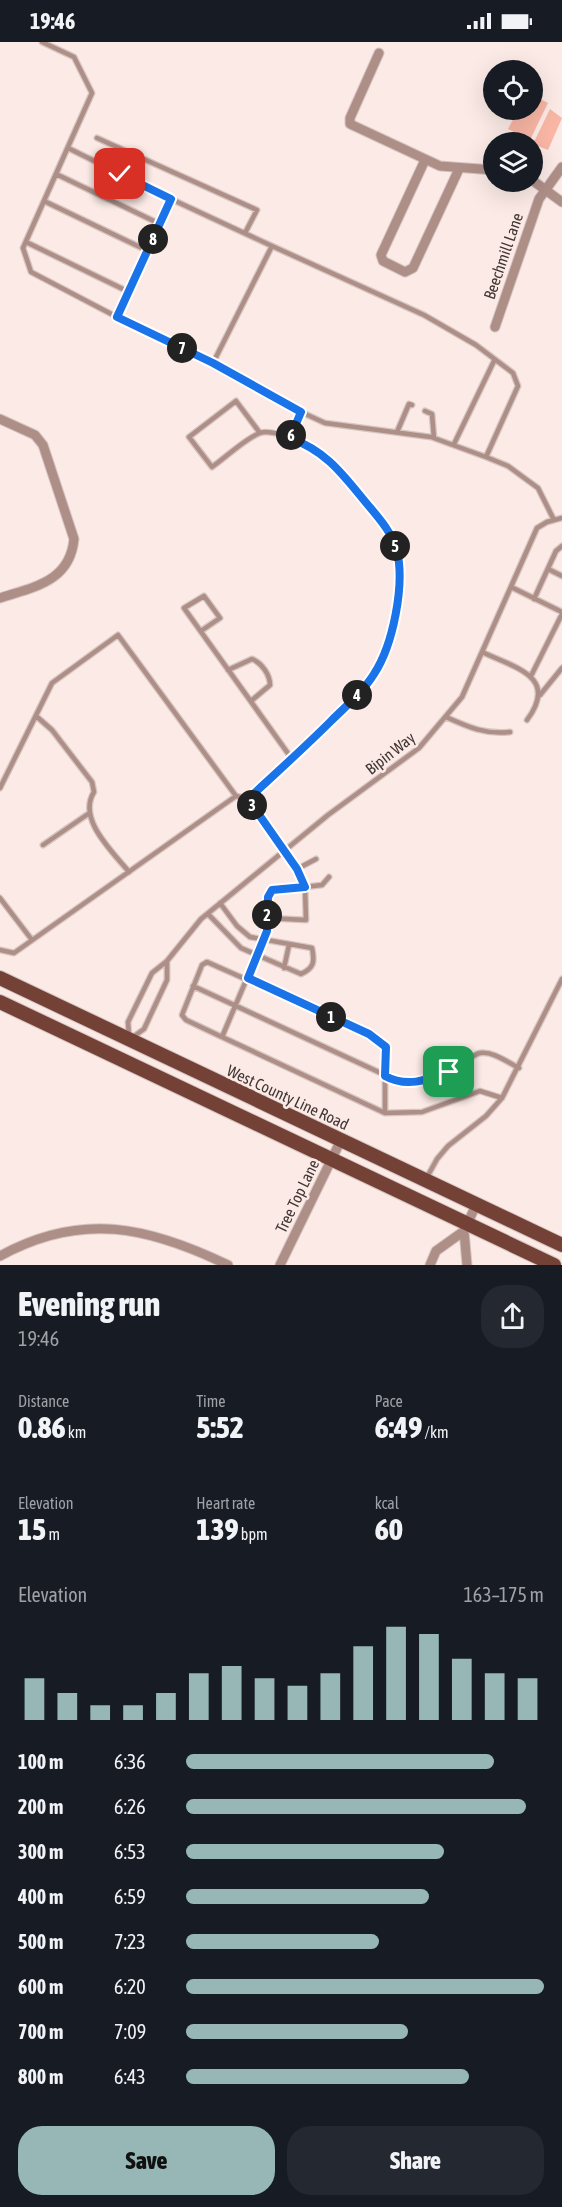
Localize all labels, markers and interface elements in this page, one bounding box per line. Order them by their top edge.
text: 19:46 [30,8,75,34]
map controls [483,60,543,192]
button: locate [483,60,543,120]
button: layers [483,132,543,192]
pin [94,148,145,199]
icon: check [103,157,136,190]
street label: Beechmill Lane [480,210,526,302]
pin: 8 [138,224,168,254]
text: 8 [149,230,157,248]
pin: 7 [167,333,197,363]
text: 7 [178,339,186,357]
pin: 6 [276,420,306,450]
text: 6 [287,426,295,444]
pin: 5 [380,531,410,561]
text: 5 [391,537,399,555]
pin: 4 [342,680,372,710]
text: 4 [353,686,361,704]
street label: Bipin Way [362,728,419,779]
pin: 3 [237,790,267,820]
text: 3 [248,796,256,814]
pin: 2 [252,900,282,930]
text: 2 [263,906,271,924]
pin: 1 [316,1002,346,1032]
text: 1 [327,1008,335,1026]
pin [423,1046,474,1097]
icon: arrive [432,1055,465,1088]
street label: West County Line Road [224,1061,352,1134]
street label: Tree Top Lane [271,1156,323,1236]
text: Evening run [18,1285,160,1323]
button: share [481,1285,544,1348]
text: 19:46 [18,1327,59,1350]
text: Distance [18,1392,69,1410]
text: Time [196,1392,226,1410]
text: Pace [375,1392,403,1410]
text: 0.86 [18,1410,66,1444]
text: 5:52 [196,1410,244,1444]
text: 6:49 [375,1410,422,1444]
text: km [66,1423,86,1441]
text: /km [422,1423,448,1441]
text: Elevation [18,1494,73,1512]
text: Heart rate [196,1494,255,1512]
text: kcal [375,1494,399,1512]
text: 15 [18,1512,46,1546]
text: 139 [196,1512,239,1546]
text: 60 [375,1512,403,1546]
text: m [46,1525,60,1543]
text: bpm [239,1525,268,1543]
text: Elevation [18,1583,87,1606]
text: 163–175 m [463,1583,544,1606]
text: 100 m [18,1750,63,1773]
text: 6:36 [114,1750,146,1773]
text: 200 m [18,1795,63,1818]
text: 6:26 [114,1795,146,1818]
text: 300 m [18,1840,63,1863]
text: 6:53 [114,1840,146,1863]
text: 400 m [18,1885,63,1908]
text: 6:59 [114,1885,146,1908]
text: 500 m [18,1930,63,1953]
text: 7:23 [114,1930,146,1953]
text: 600 m [18,1975,63,1998]
text: 6:20 [114,1975,146,1998]
text: 700 m [18,2020,63,2043]
text: 7:09 [114,2020,146,2043]
text: 800 m [18,2065,63,2088]
text: 6:43 [114,2065,146,2088]
button: Save [18,2126,275,2195]
button: Share [287,2126,544,2195]

